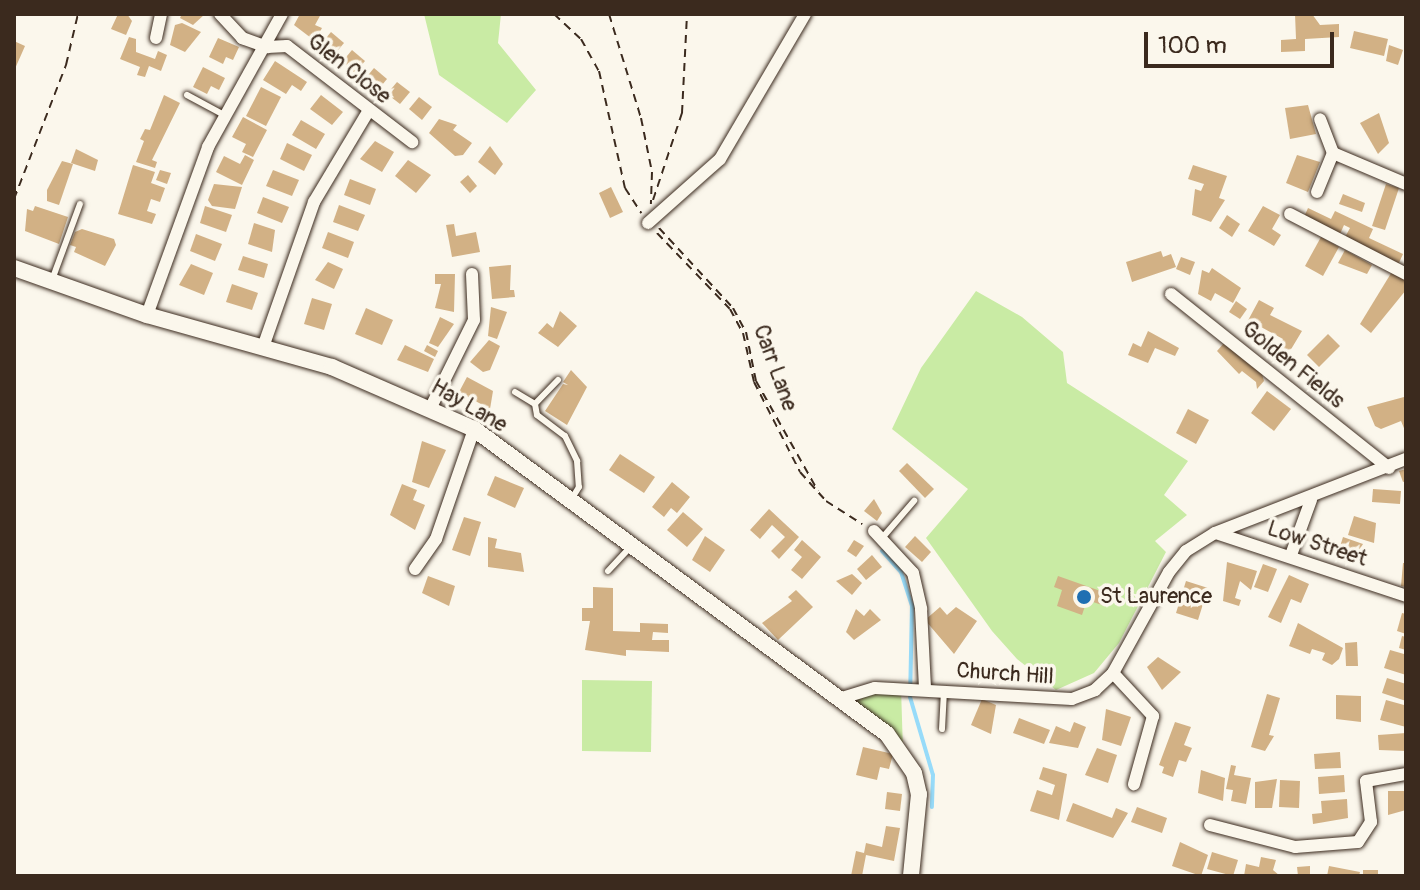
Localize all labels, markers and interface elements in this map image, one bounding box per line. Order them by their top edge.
scale bar [1148,16,1338,66]
street label: Glen Close [302,28,396,110]
text: 100 m [1158,31,1227,60]
street label: Golden Fields [1236,316,1350,414]
street label: Carr Lane [747,321,803,415]
street label: Hay Lane [426,374,512,438]
street label: Low Street [1264,515,1370,573]
place label: St Laurence [1100,584,1212,610]
marker: St Laurence [1075,588,1093,606]
street label: Church Hill [956,657,1054,691]

